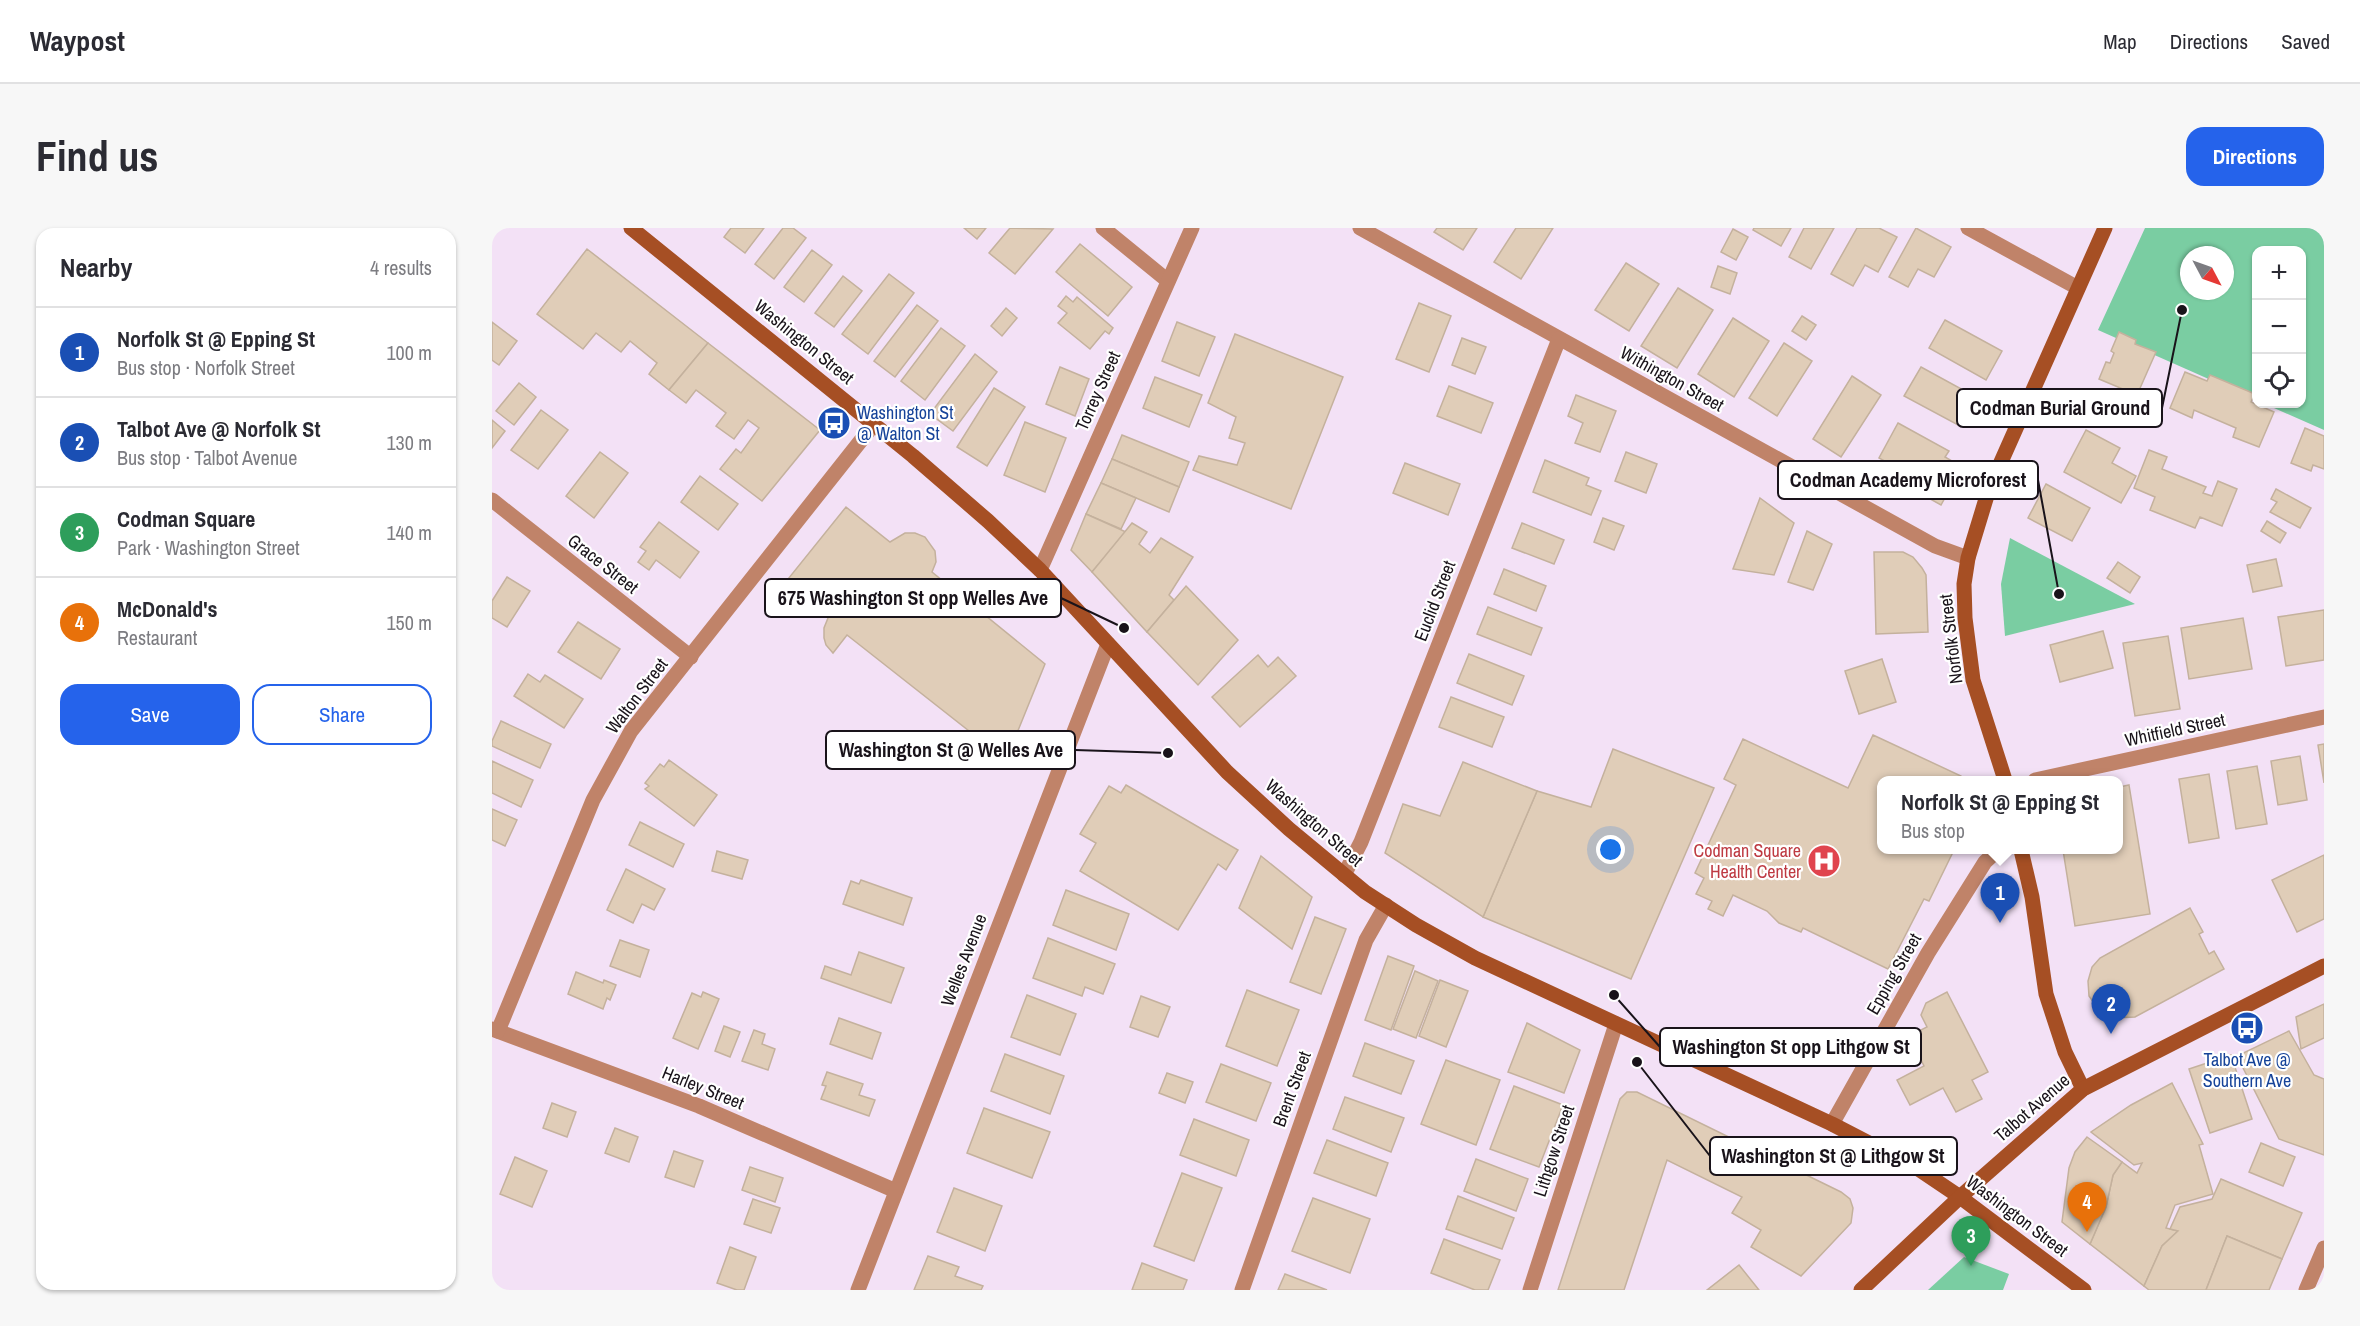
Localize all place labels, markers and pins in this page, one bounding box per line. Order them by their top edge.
callout: Codman Burial Ground [1957,389,2162,427]
place label: Washington St @ Walton St [857,400,953,446]
bus stop icon: Washington St @ Walton St [816,405,852,441]
callout: Codman Academy Microforest [1778,461,2038,499]
callout: 675 Washington St opp Welles Ave [765,579,1061,617]
callout: Washington St @ Welles Ave [826,731,1075,769]
place label: Codman Square Health Center [1694,838,1801,884]
hospital icon: Codman Square Health Center [1806,843,1842,879]
pin: 1 [1980,874,2020,923]
pin: 2 [2092,984,2130,1034]
bus stop icon: Talbot Ave @ Southern Ave [2229,1010,2265,1046]
callout: Washington St opp Lithgow St [1660,1028,1921,1066]
place label: Talbot Ave @ Southern Ave [2203,1047,2291,1093]
callout: Washington St @ Lithgow St [1710,1137,1957,1175]
pin: 4 [2068,1182,2106,1232]
pin: 3 [1952,1216,1990,1266]

